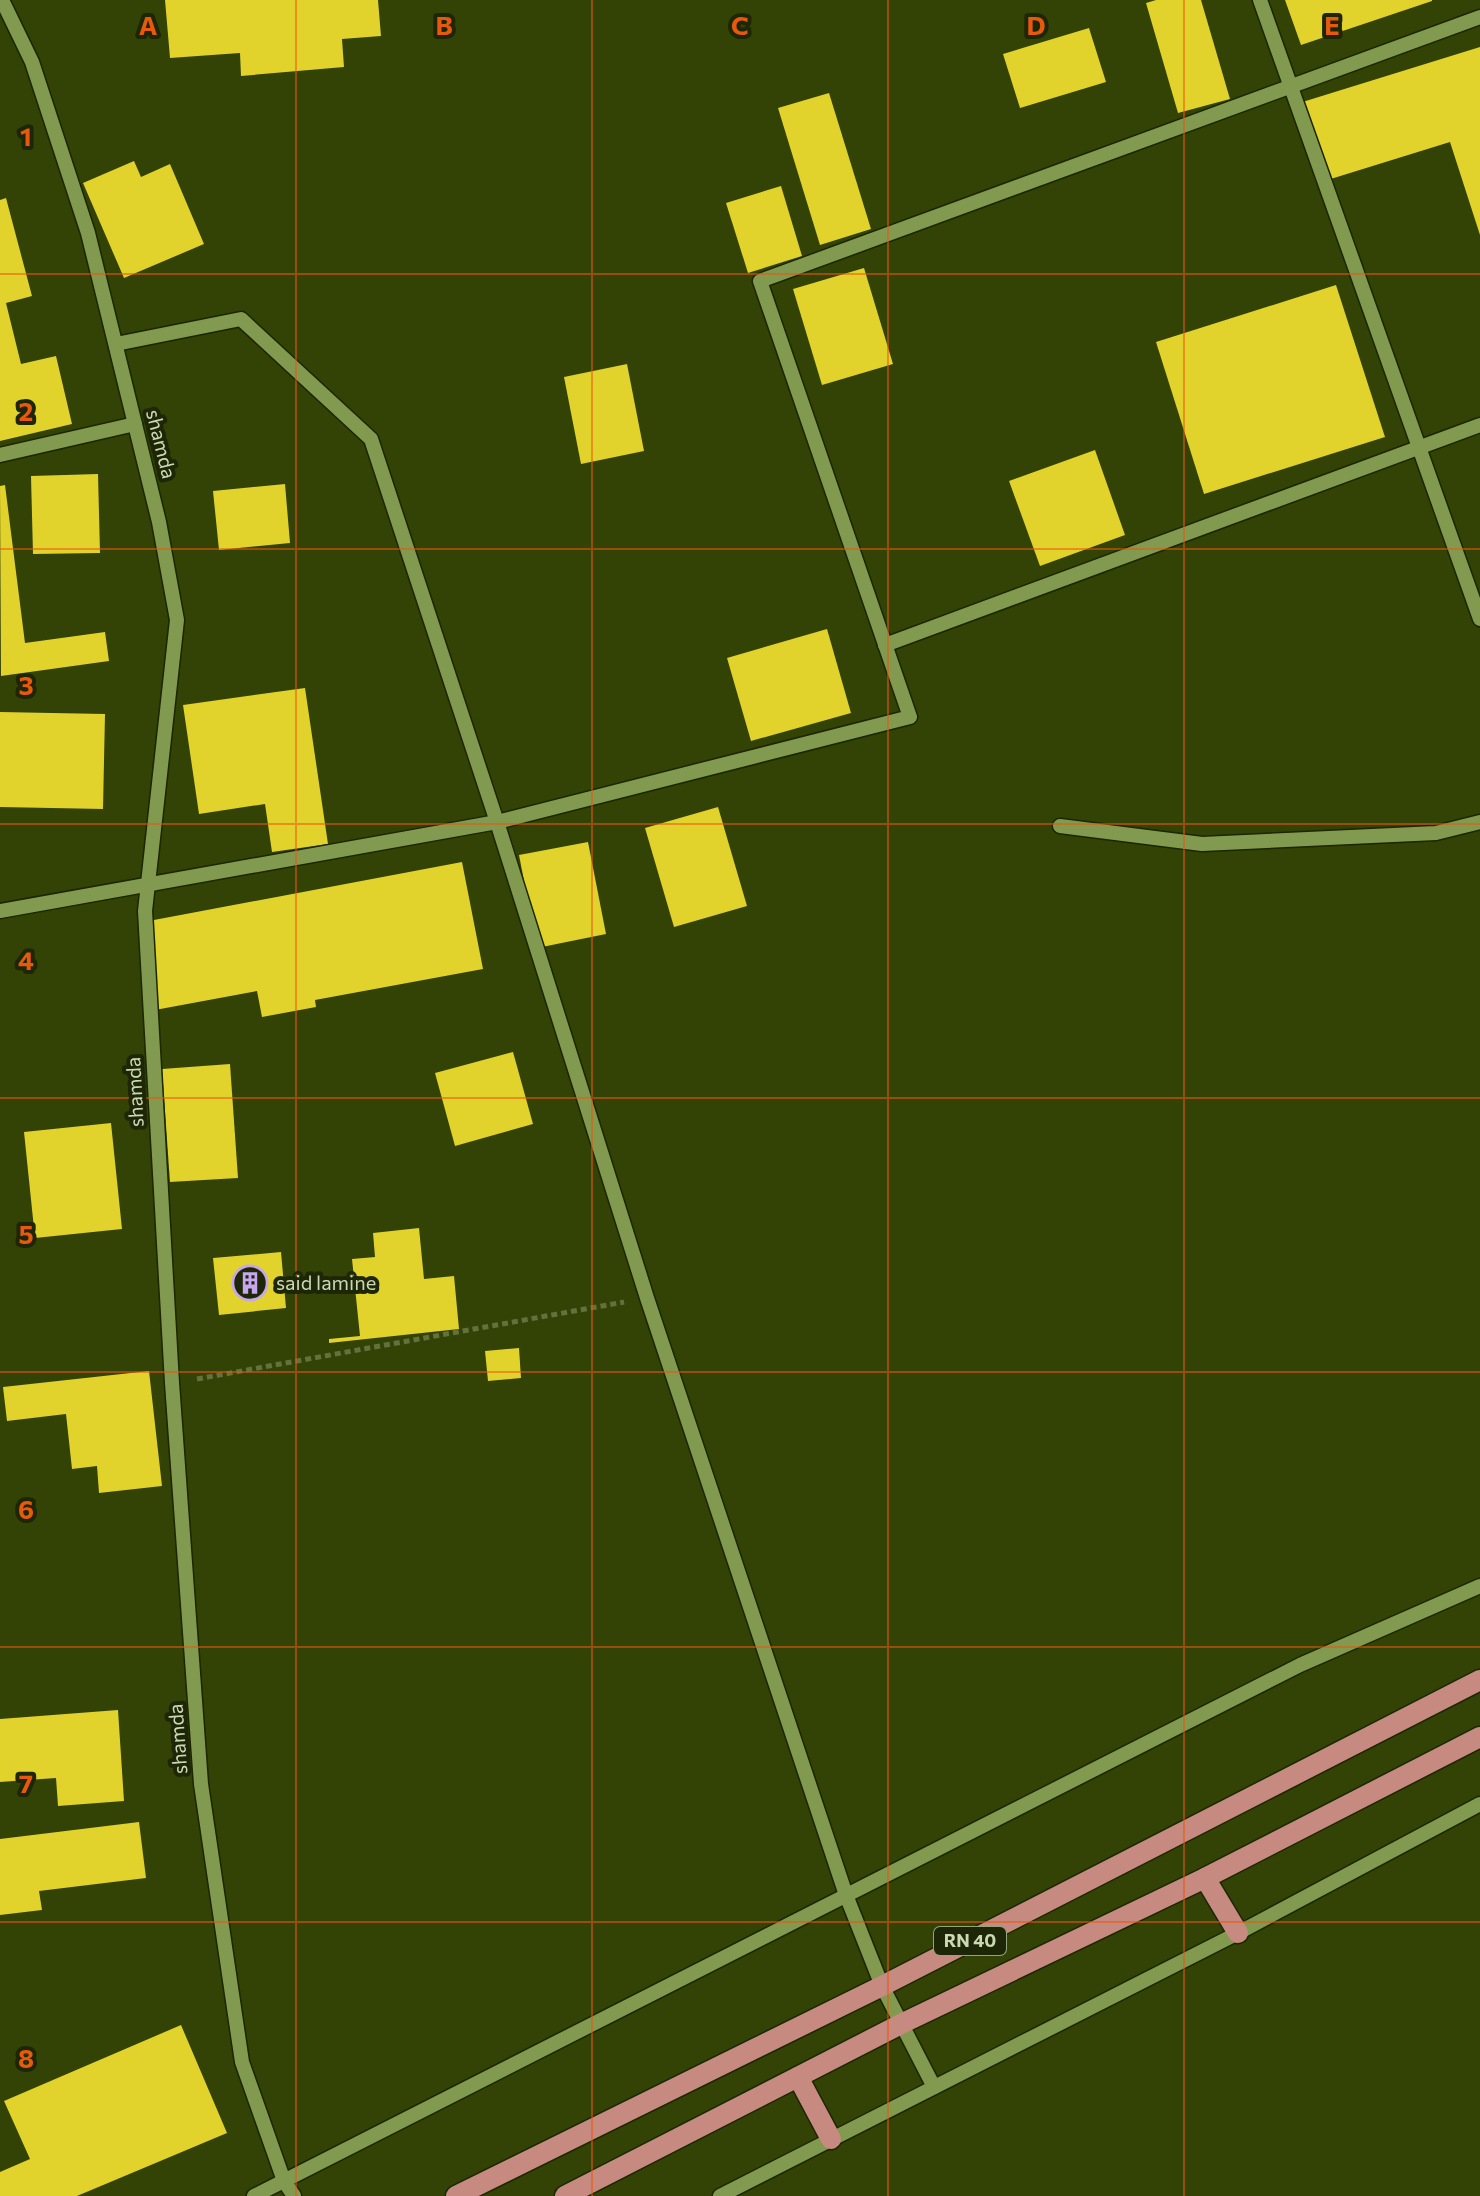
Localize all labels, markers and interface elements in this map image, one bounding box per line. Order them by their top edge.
text: A [139,9,158,40]
text: B [435,9,453,40]
text: C [731,9,749,40]
text: D [1026,9,1046,40]
text: E [1324,9,1340,40]
text: 1 [20,120,32,151]
text: 2 [19,395,33,426]
street label: shamda [142,407,182,481]
text: 3 [18,669,34,700]
text: 4 [18,944,34,975]
street label: shamda [120,1056,148,1128]
text: 5 [18,1218,34,1249]
building icon: said lamine [231,1264,269,1302]
place label: said lamine [276,1270,376,1294]
text: 6 [18,1493,34,1524]
street label: shamda [163,1703,191,1775]
text: 7 [19,1767,33,1798]
road number: RN 40 [934,1927,1006,1955]
text: 8 [18,2042,34,2073]

